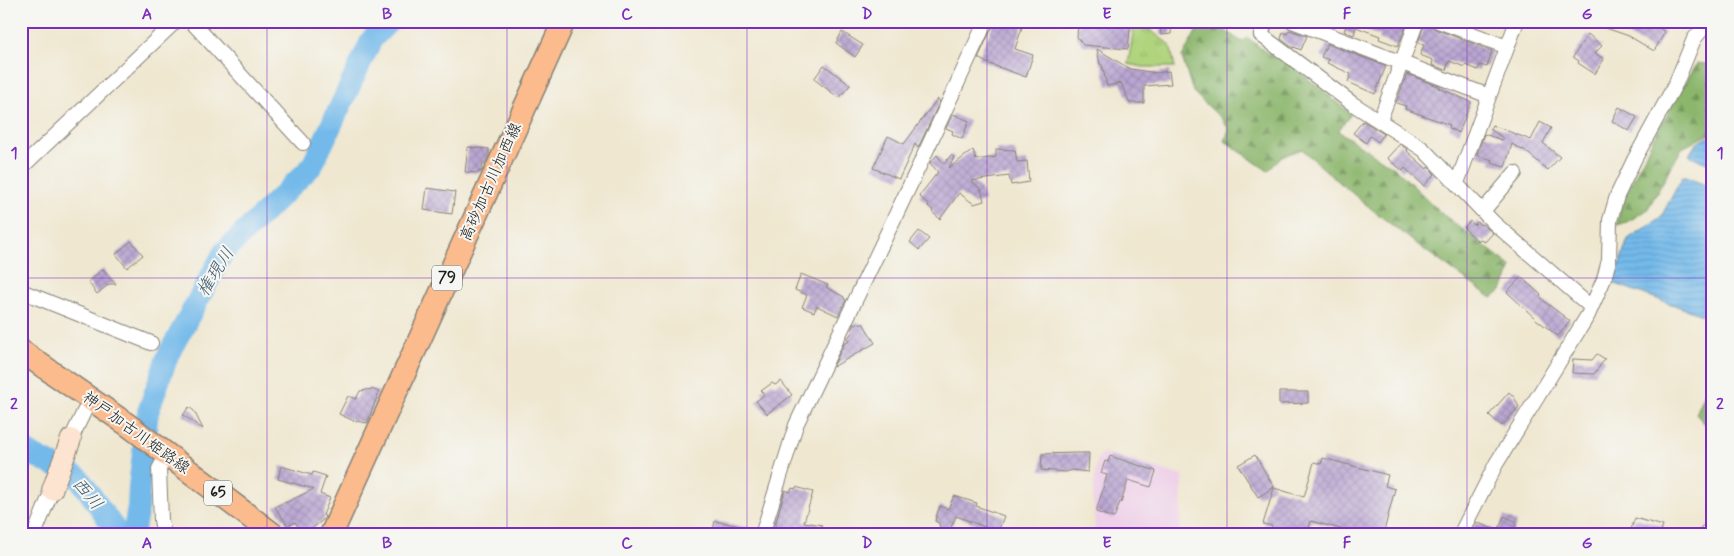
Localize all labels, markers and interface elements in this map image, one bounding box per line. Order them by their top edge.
text: A [142,4,152,25]
text: B [382,4,392,25]
text: C [621,4,633,25]
text: D [861,4,873,25]
text: E [1102,4,1112,25]
text: F [1343,4,1352,25]
text: G [1582,4,1593,25]
street label: 高砂加古川加西線 [455,119,527,245]
text: 1 [10,143,18,164]
text: 1 [1716,143,1724,164]
water label: 権現川 [192,243,240,301]
road number: 79 [432,266,462,290]
street label: 神戸加古川姫路線 [78,387,194,479]
text: 2 [10,394,18,415]
text: 2 [1716,394,1724,415]
water label: 西川 [66,472,108,516]
road number: 65 [204,480,232,506]
text: A [142,533,152,554]
text: B [382,533,392,554]
text: C [621,533,633,554]
text: D [861,533,873,554]
text: E [1102,533,1112,554]
text: F [1343,533,1352,554]
text: G [1582,533,1593,554]

